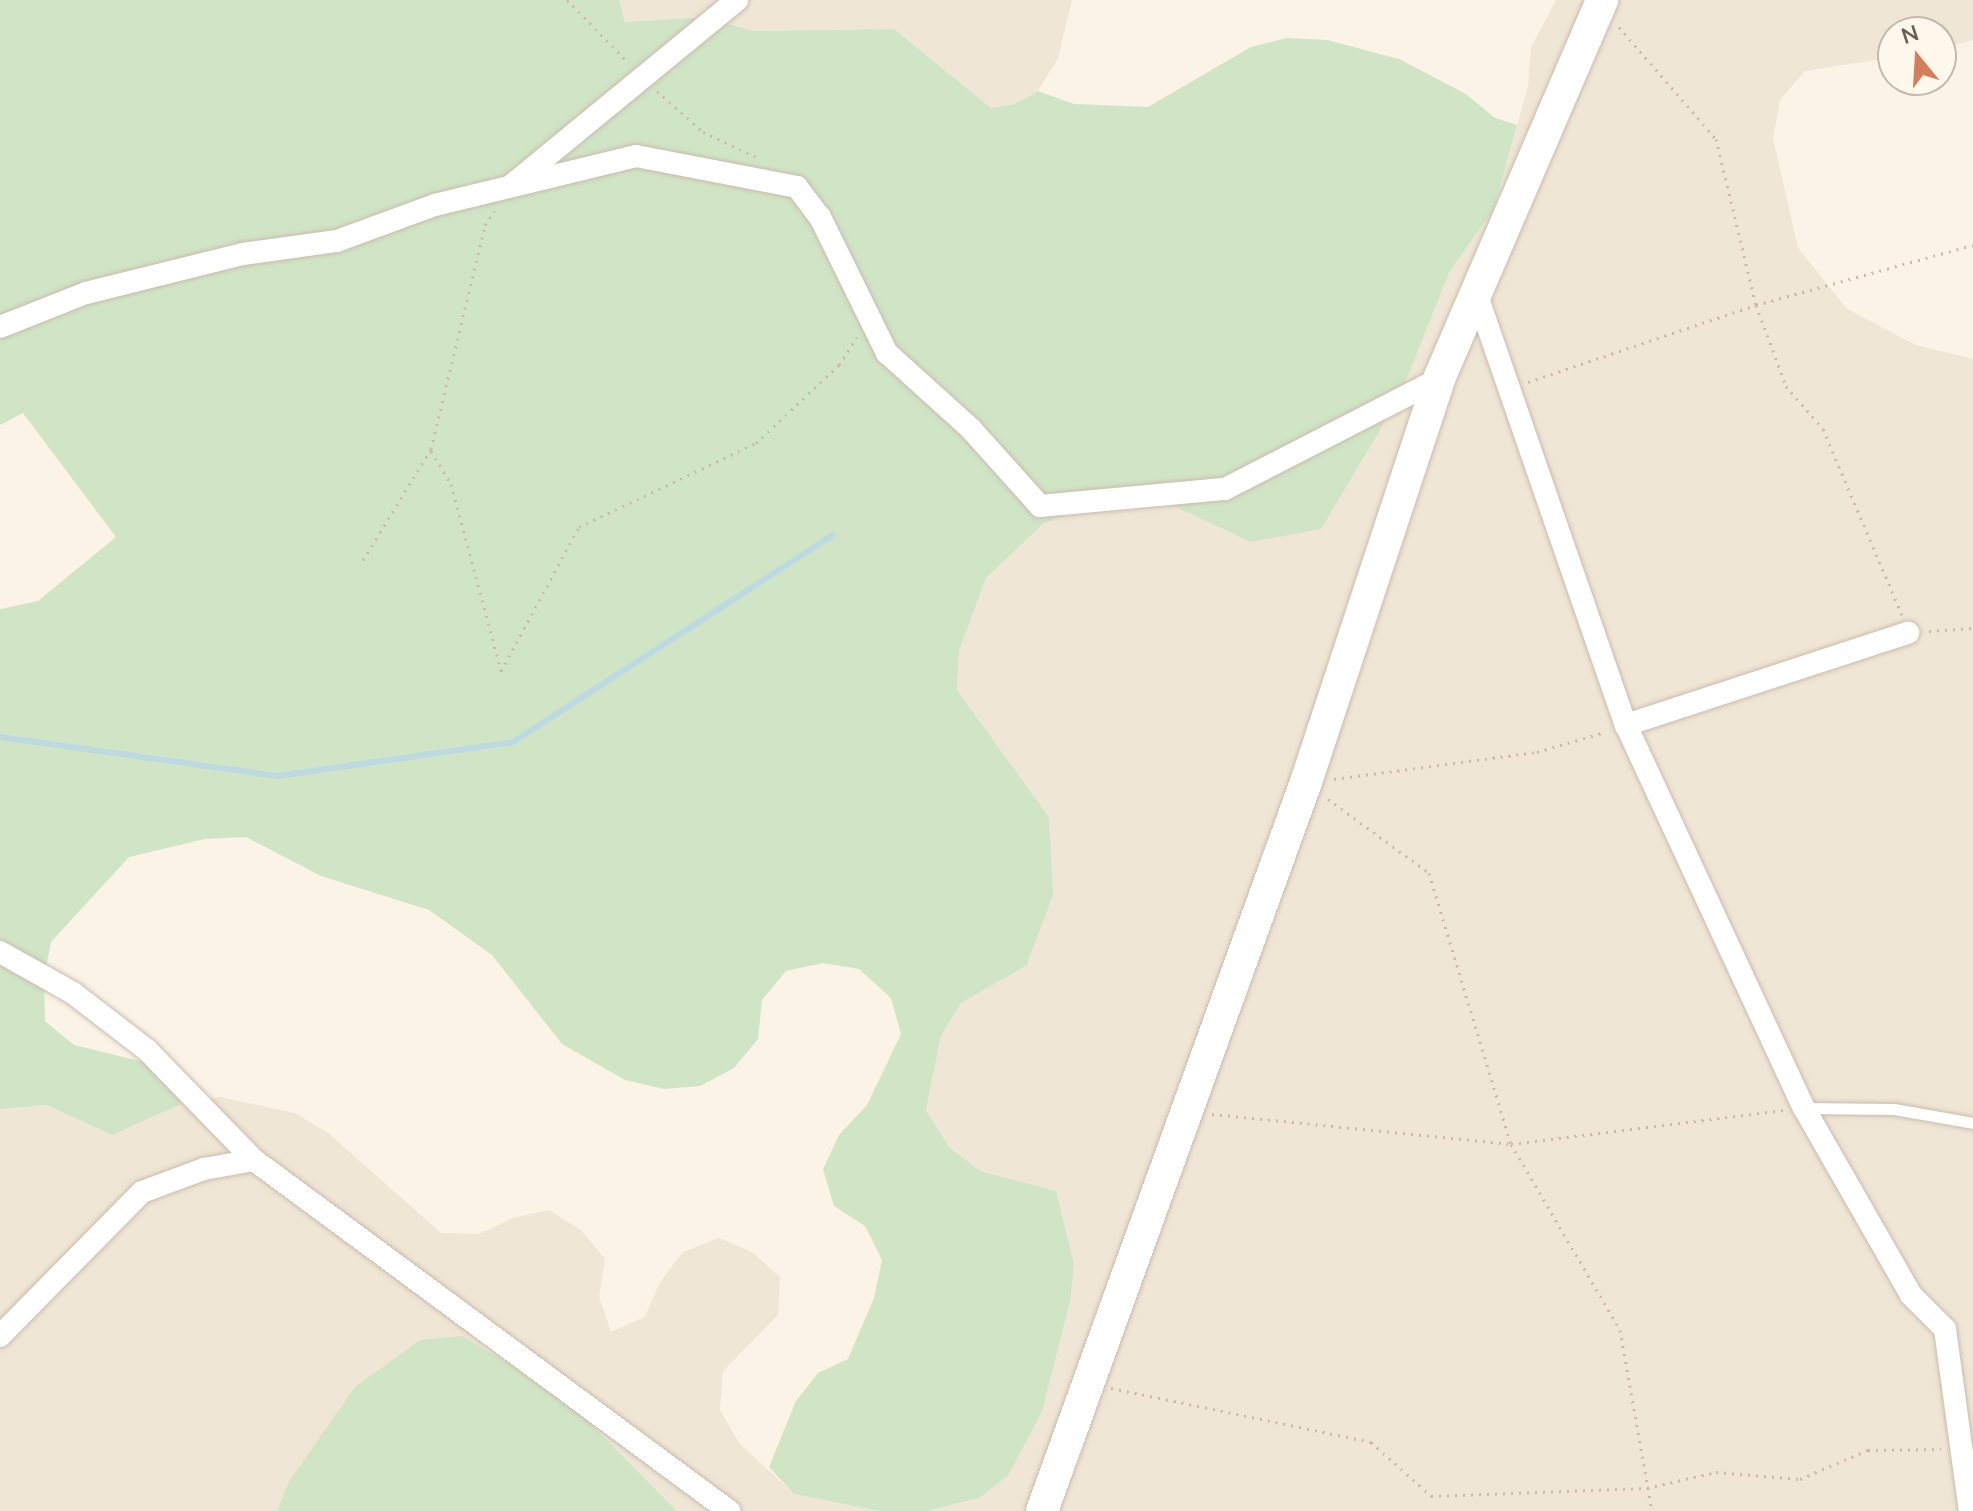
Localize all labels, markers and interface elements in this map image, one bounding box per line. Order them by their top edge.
north arrow [1877,16,1957,96]
text: N [1898,18,1923,52]

